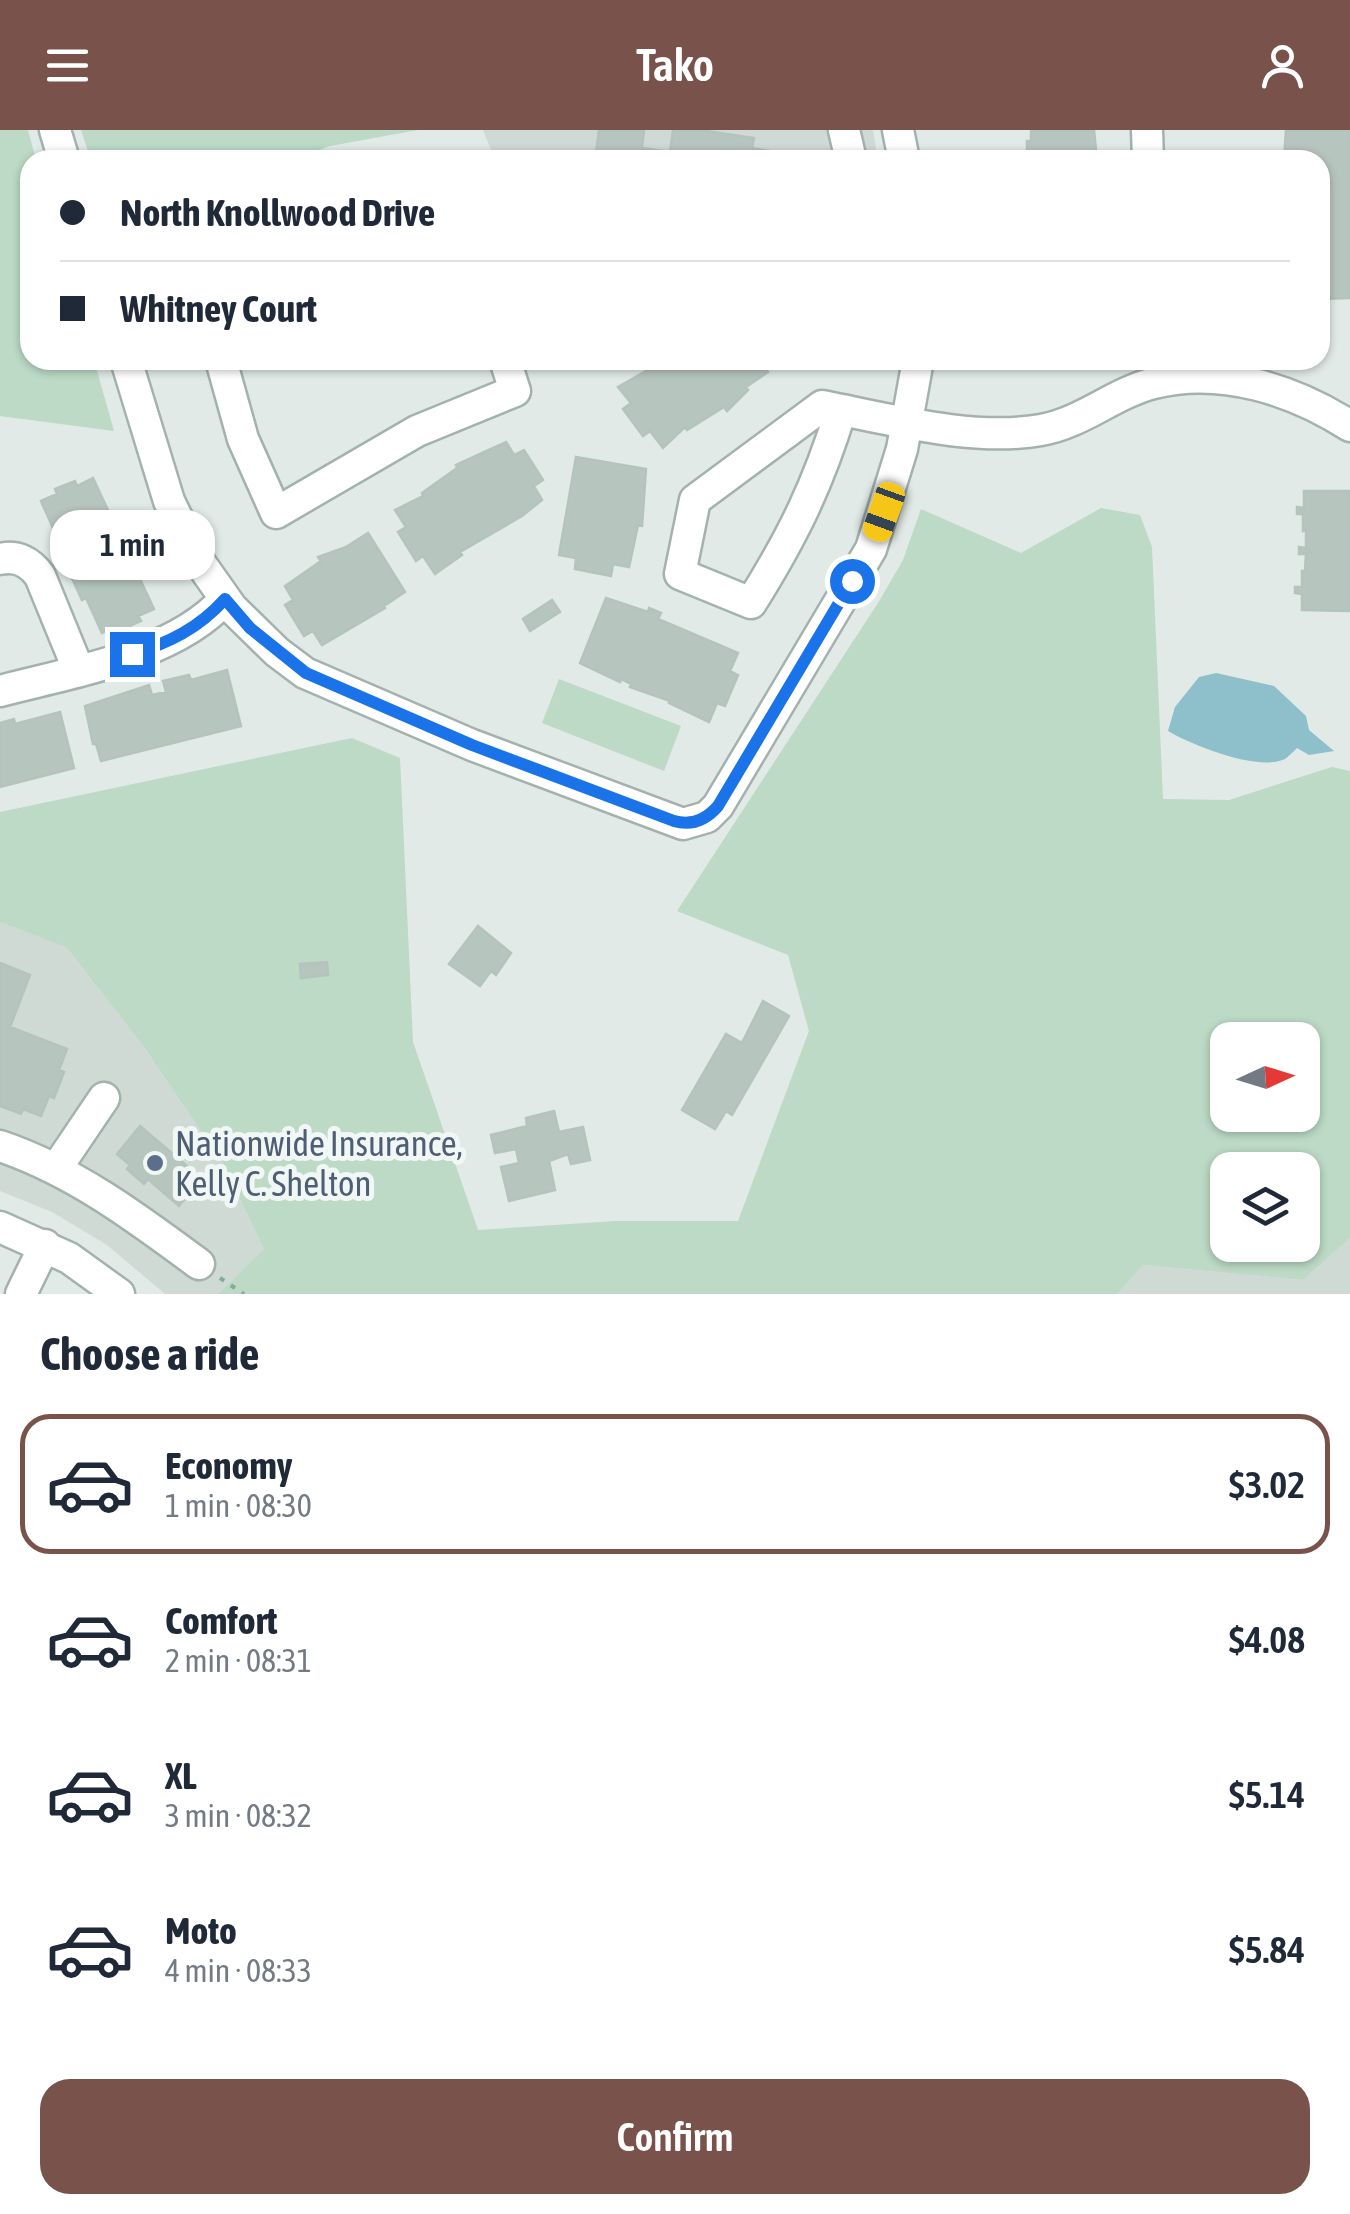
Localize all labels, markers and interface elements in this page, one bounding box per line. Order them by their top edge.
icon: menu [40,38,95,93]
icon: person [1255,38,1310,93]
text: Tako [636,39,714,91]
text: North Knollwood Drive [120,191,435,234]
text: Whitney Court [120,287,317,330]
car [860,479,908,545]
callout: 1 min [49,509,214,579]
text: 1 min [100,526,165,563]
route start [830,559,875,604]
route end [110,632,155,677]
north arrow [1210,1022,1320,1132]
map controls [1210,1022,1320,1262]
place label: Nationwide Insurance, Kelly C. Shelton [175,1123,463,1203]
marker: Nationwide Insurance, Kelly C. Shelton [144,1152,166,1174]
button: layers [1210,1152,1320,1262]
text: Choose a ride [40,1328,259,1380]
icon: car [45,1439,135,1529]
text: Economy [165,1444,292,1487]
text: $3.02 [1229,1463,1305,1506]
text: 1 min · 08:30 [165,1487,312,1524]
icon: car [45,1594,135,1684]
text: Comfort [165,1599,277,1642]
text: $4.08 [1229,1618,1305,1661]
text: 2 min · 08:31 [165,1642,312,1679]
icon: car [45,1749,135,1839]
text: XL [165,1754,197,1797]
text: $5.14 [1229,1773,1305,1816]
text: 3 min · 08:32 [165,1797,312,1834]
icon: car [45,1904,135,1994]
text: Moto [165,1909,237,1952]
text: $5.84 [1229,1928,1305,1971]
text: 4 min · 08:33 [165,1952,312,1989]
button: Confirm [40,2079,1310,2194]

